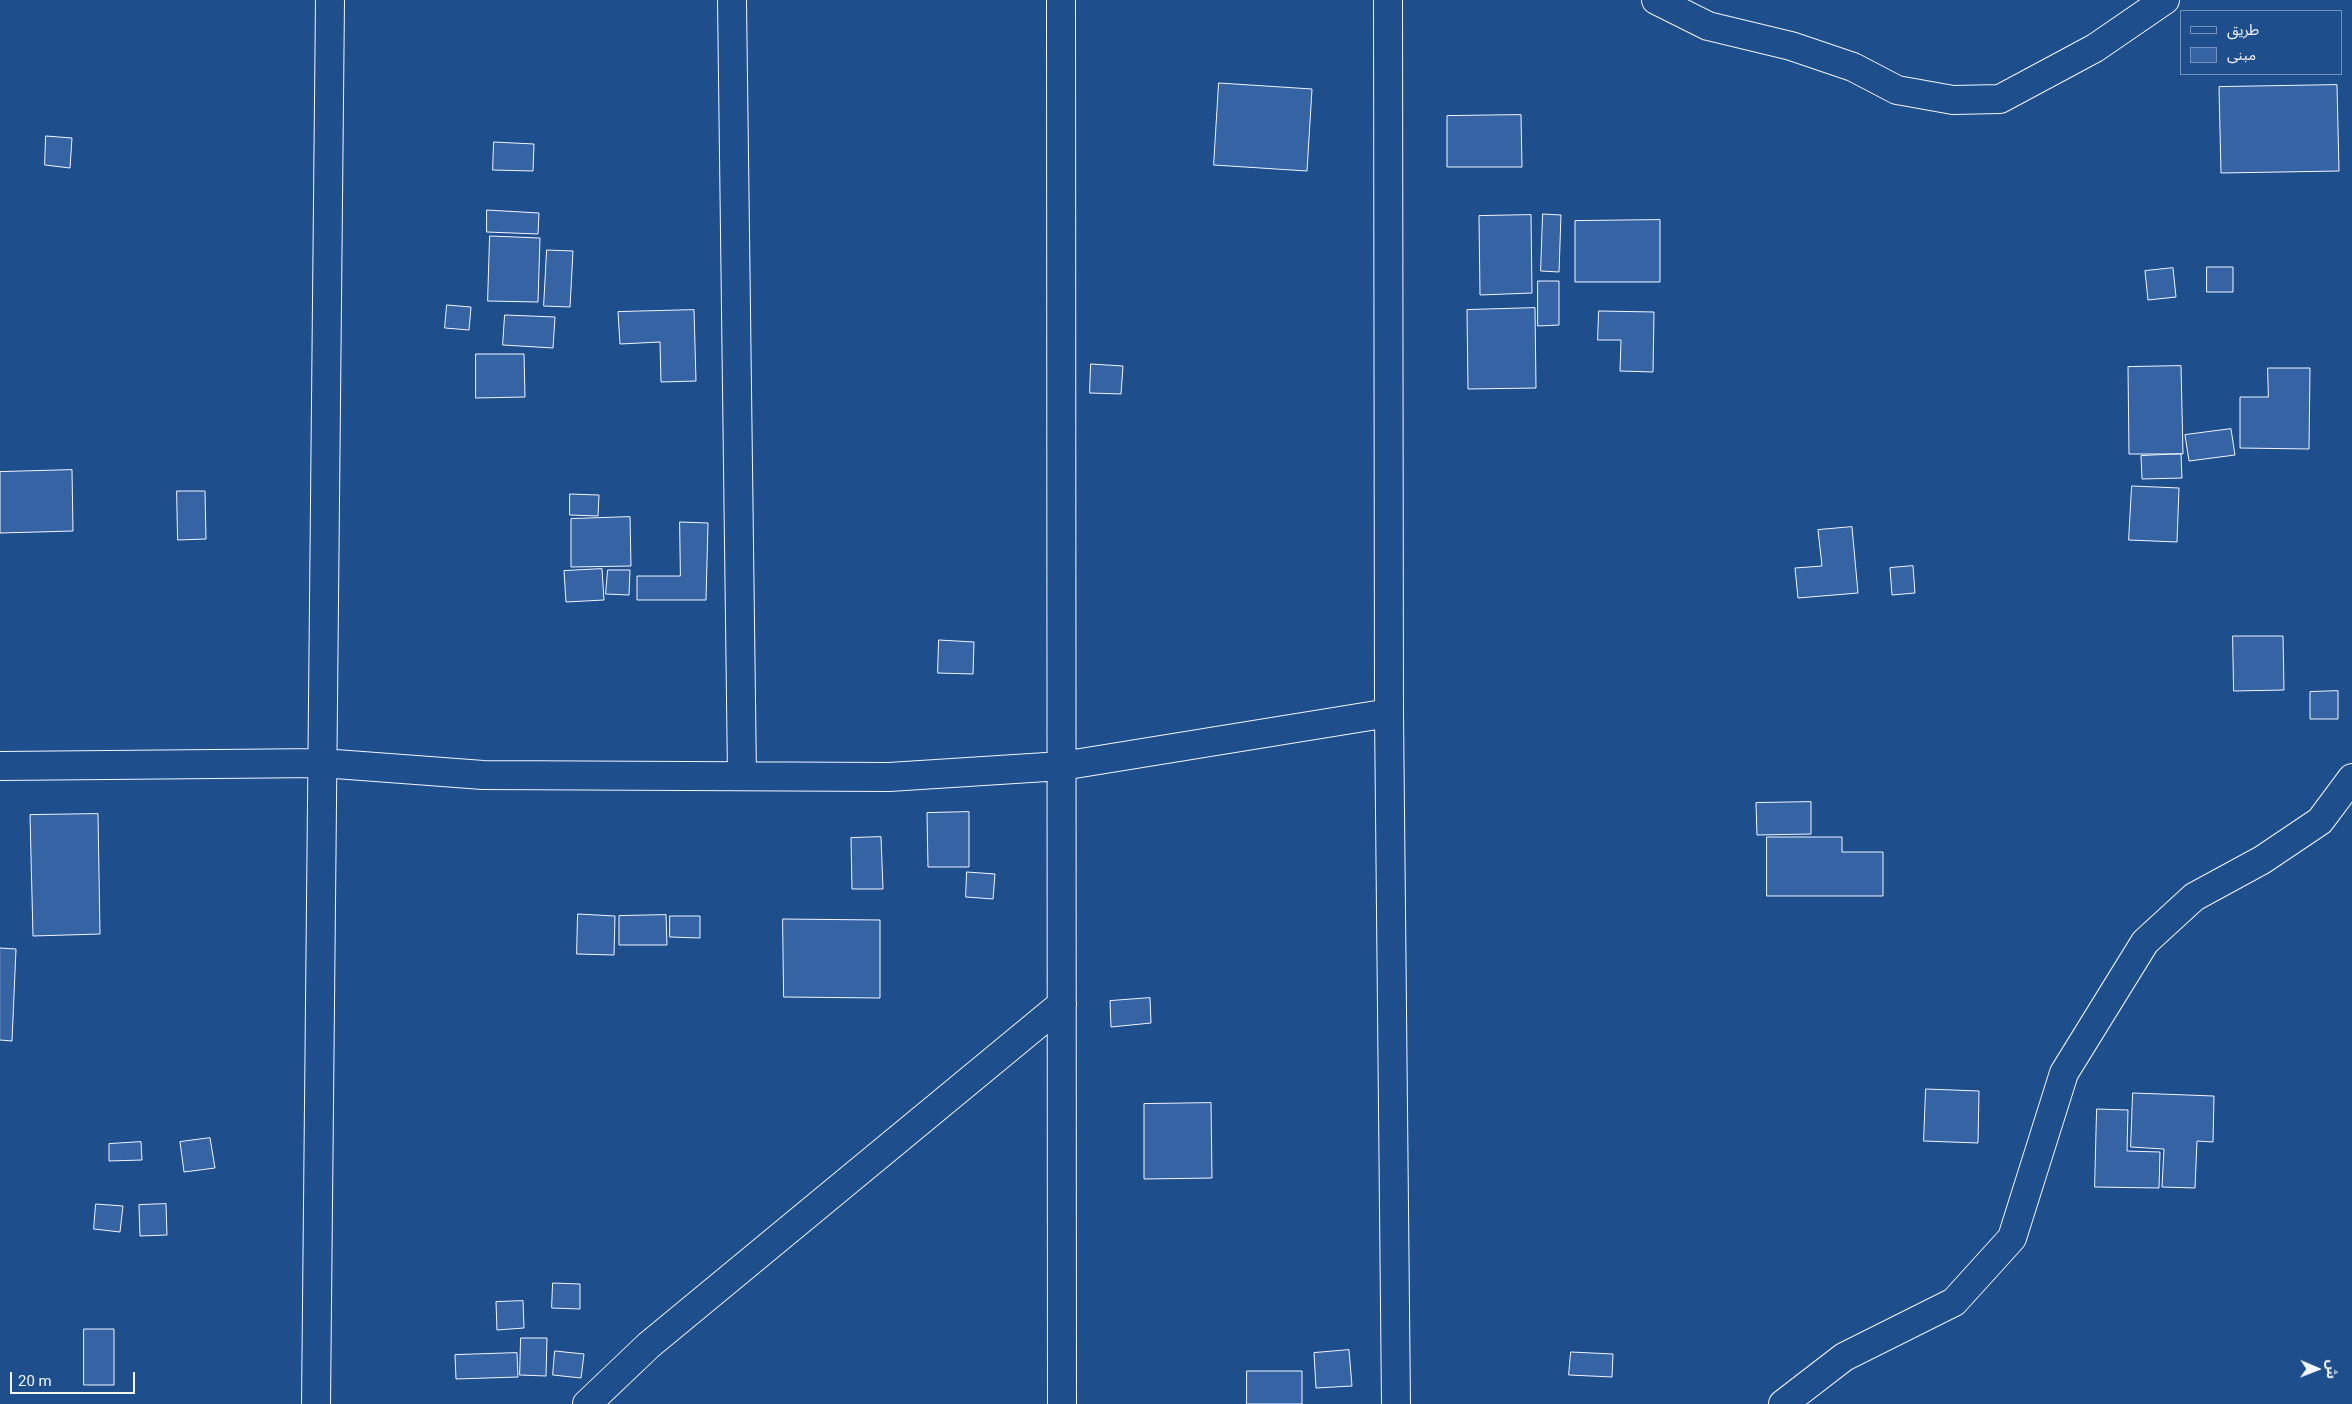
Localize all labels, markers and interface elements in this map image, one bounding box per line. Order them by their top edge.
legend [2180,10,2342,75]
text: طريق [2227,21,2259,39]
text: مبنى [2227,46,2256,64]
north arrow [2292,1344,2342,1394]
text: ش [2324,1360,2340,1379]
scale bar [12,1362,138,1394]
text: 20 m [18,1372,52,1390]

